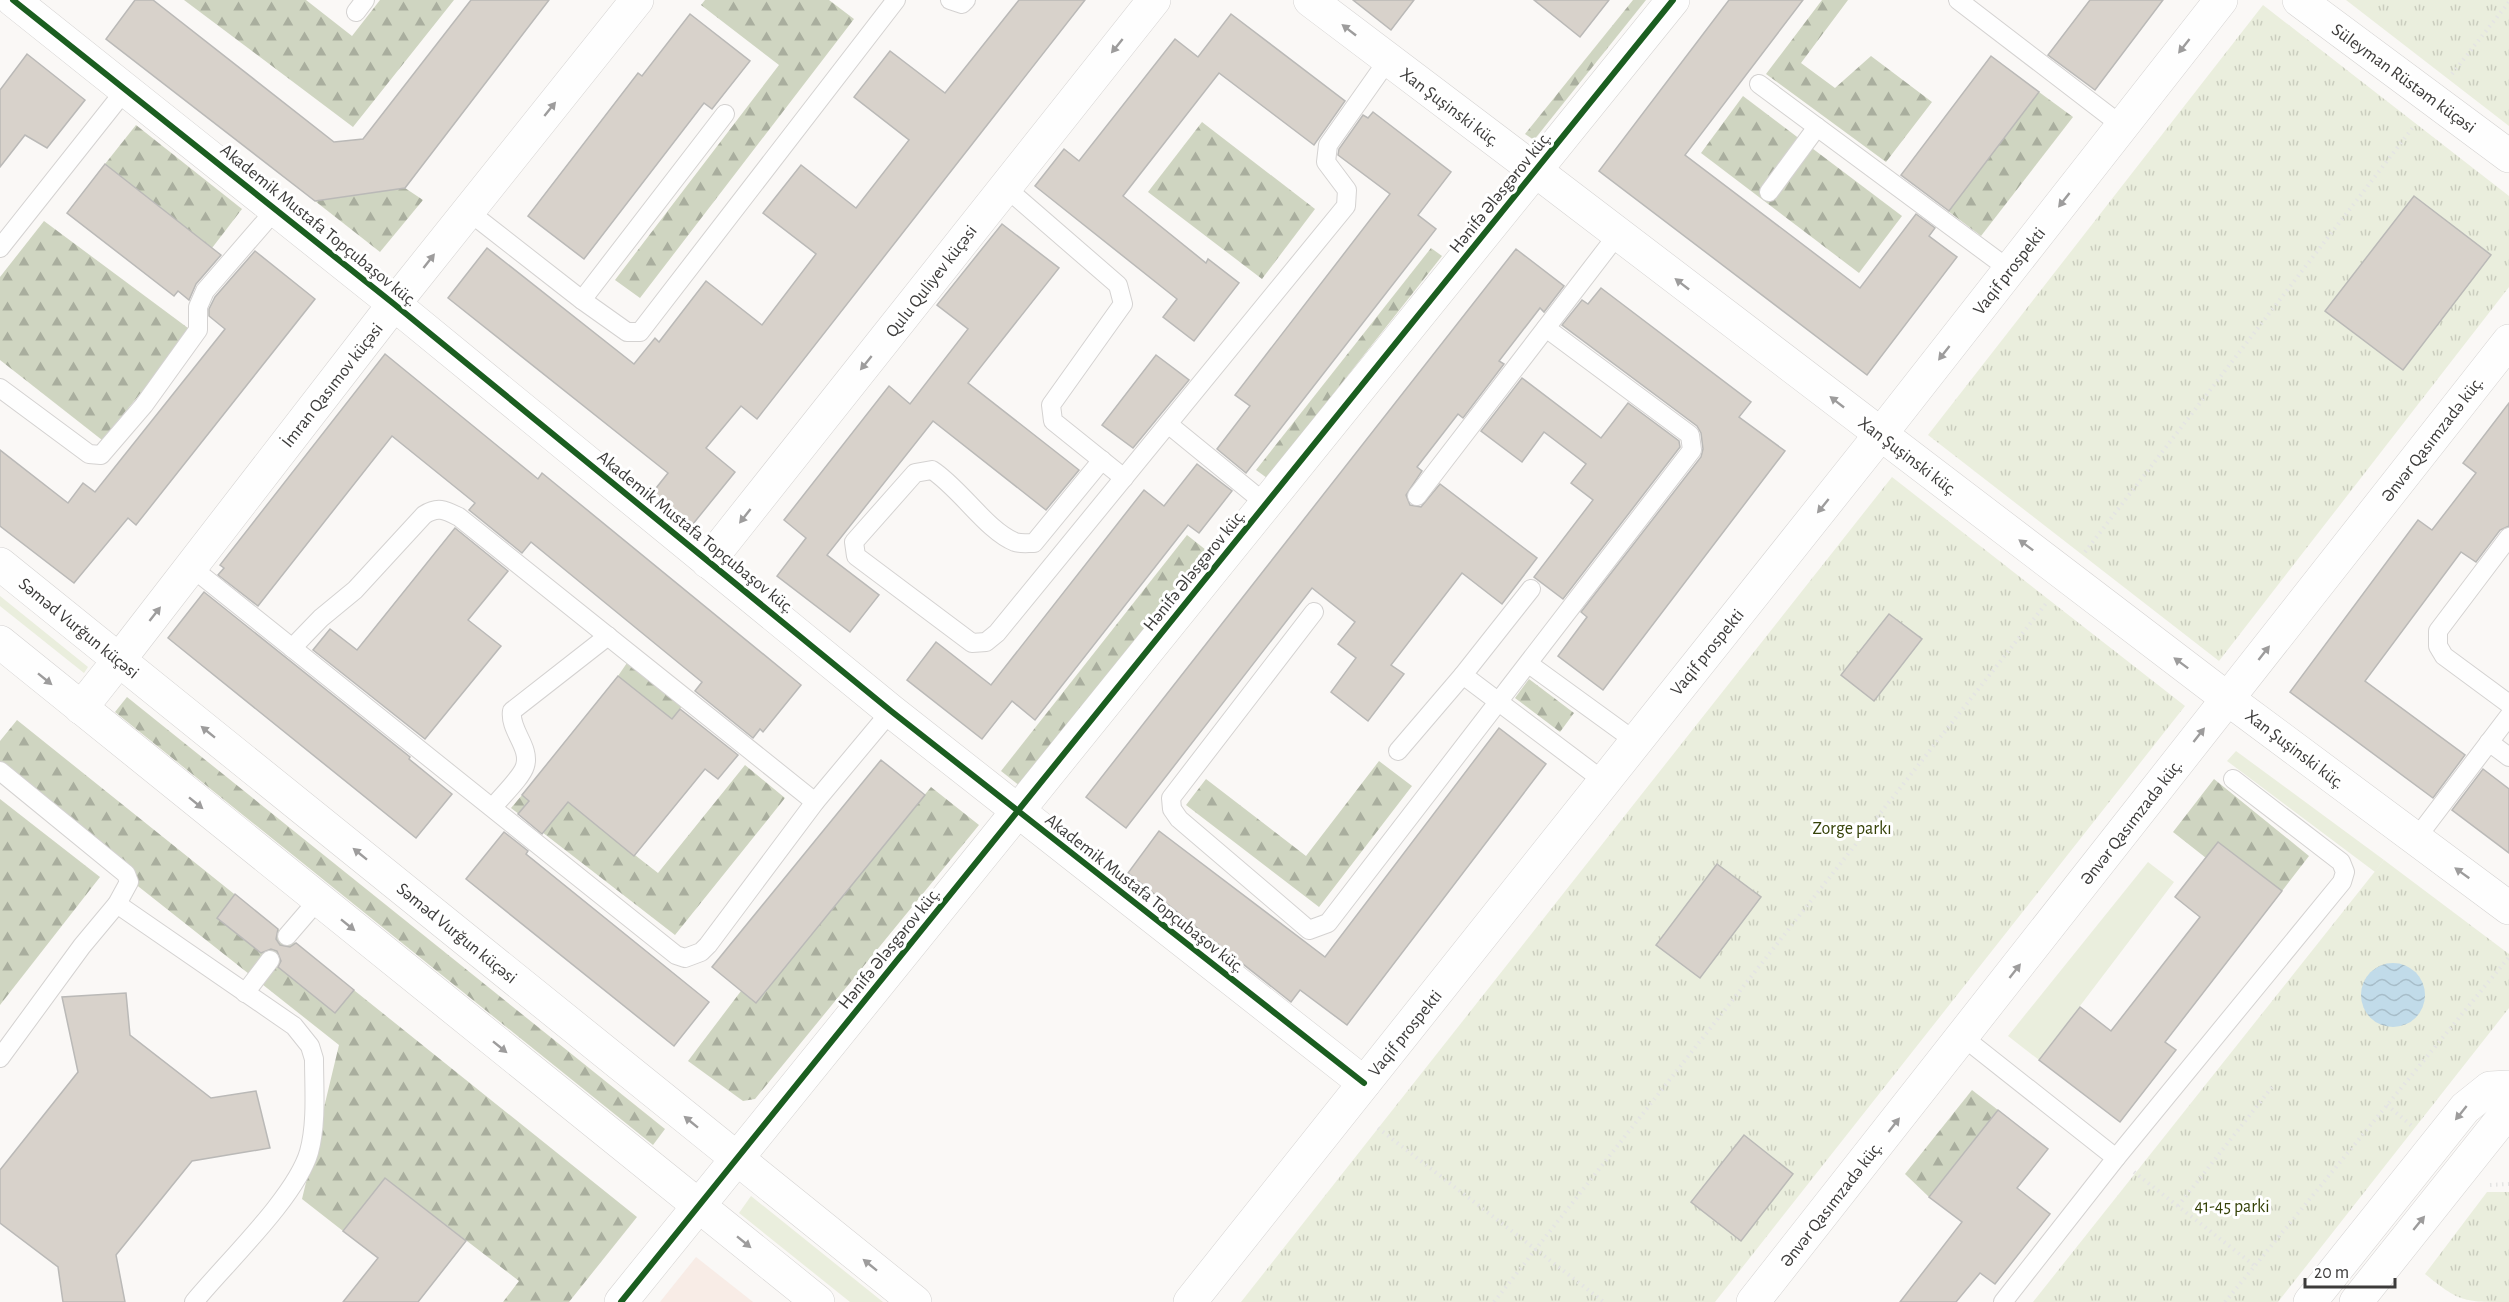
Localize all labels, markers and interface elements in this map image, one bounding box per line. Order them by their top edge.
street label: Süleyman Rüstəm küçəsi [2328,21,2479,137]
one-way arrow [1342,24,1358,36]
one-way arrow [1112,38,1124,53]
one-way arrow [2178,38,2191,54]
street label: Xan Şuşinski küç. [1396,65,1502,151]
one-way arrow [544,101,556,116]
street label: Hənifə Ələsgərov küç. [1446,129,1555,257]
street label: Akademik Mustafa Topçubaşov küç. [217,141,420,311]
one-way arrow [2059,192,2071,207]
street label: Qulu Quliyev küçəsi [883,222,981,341]
street label: Vaqif prospekti [1970,225,2049,319]
one-way arrow [422,253,435,269]
one-way arrow [1675,278,1690,290]
street label: İmran Qasımov küçəsi [277,319,387,451]
one-way arrow [1938,345,1951,361]
one-way arrow [859,355,872,371]
street label: Ənvər Qasımzadə küç. [2378,373,2487,506]
one-way arrow [1829,396,1845,409]
street label: Xan Şuşinski küç. [1854,414,1960,500]
street label: Akademik Mustafa Topçubaşov küç. [594,448,797,618]
one-way arrow [1817,498,1830,514]
street label: Hənifə Ələsgərov küç. [1140,507,1249,635]
one-way arrow [738,508,751,524]
one-way arrow [2019,540,2034,552]
street label: Səməd Vurğun küçəsi [15,575,142,683]
one-way arrow [148,606,161,622]
street label: Vaqif prospekti [1668,606,1748,699]
one-way arrow [2258,645,2270,661]
one-way arrow [2174,658,2189,670]
one-way arrow [37,673,53,686]
street label: Xan Şuşinski küç. [2241,707,2347,793]
one-way arrow [201,726,216,739]
one-way arrow [2193,727,2205,743]
street label: Ənvər Qasımzadə küç. [2077,756,2186,889]
one-way arrow [188,796,203,809]
street label: Akademik Mustafa Topçubaşov küç. [1041,811,1247,977]
park label: Zorge parkı [1812,820,1892,838]
one-way arrow [352,849,367,861]
one-way arrow [2454,867,2470,879]
street label: Səməd Vurğun küçəsi [393,880,520,988]
street label: Hənifə Ələsgərov küç. [835,885,944,1013]
one-way arrow [340,918,356,931]
one-way arrow [2008,964,2020,979]
street label: Vaqif prospekti [1366,987,1446,1080]
one-way arrow [493,1040,508,1052]
one-way arrow [2454,1105,2467,1121]
one-way arrow [683,1115,699,1128]
one-way arrow [1887,1117,1900,1132]
street label: Ənvər Qasımzadə küç. [1777,1138,1886,1271]
park label: 41-45 parki [2194,1198,2270,1216]
one-way arrow [2412,1216,2424,1231]
one-way arrow [736,1236,752,1249]
scale bar [2305,1251,2395,1289]
one-way arrow [862,1260,877,1272]
text: 20 m [2314,1264,2349,1282]

